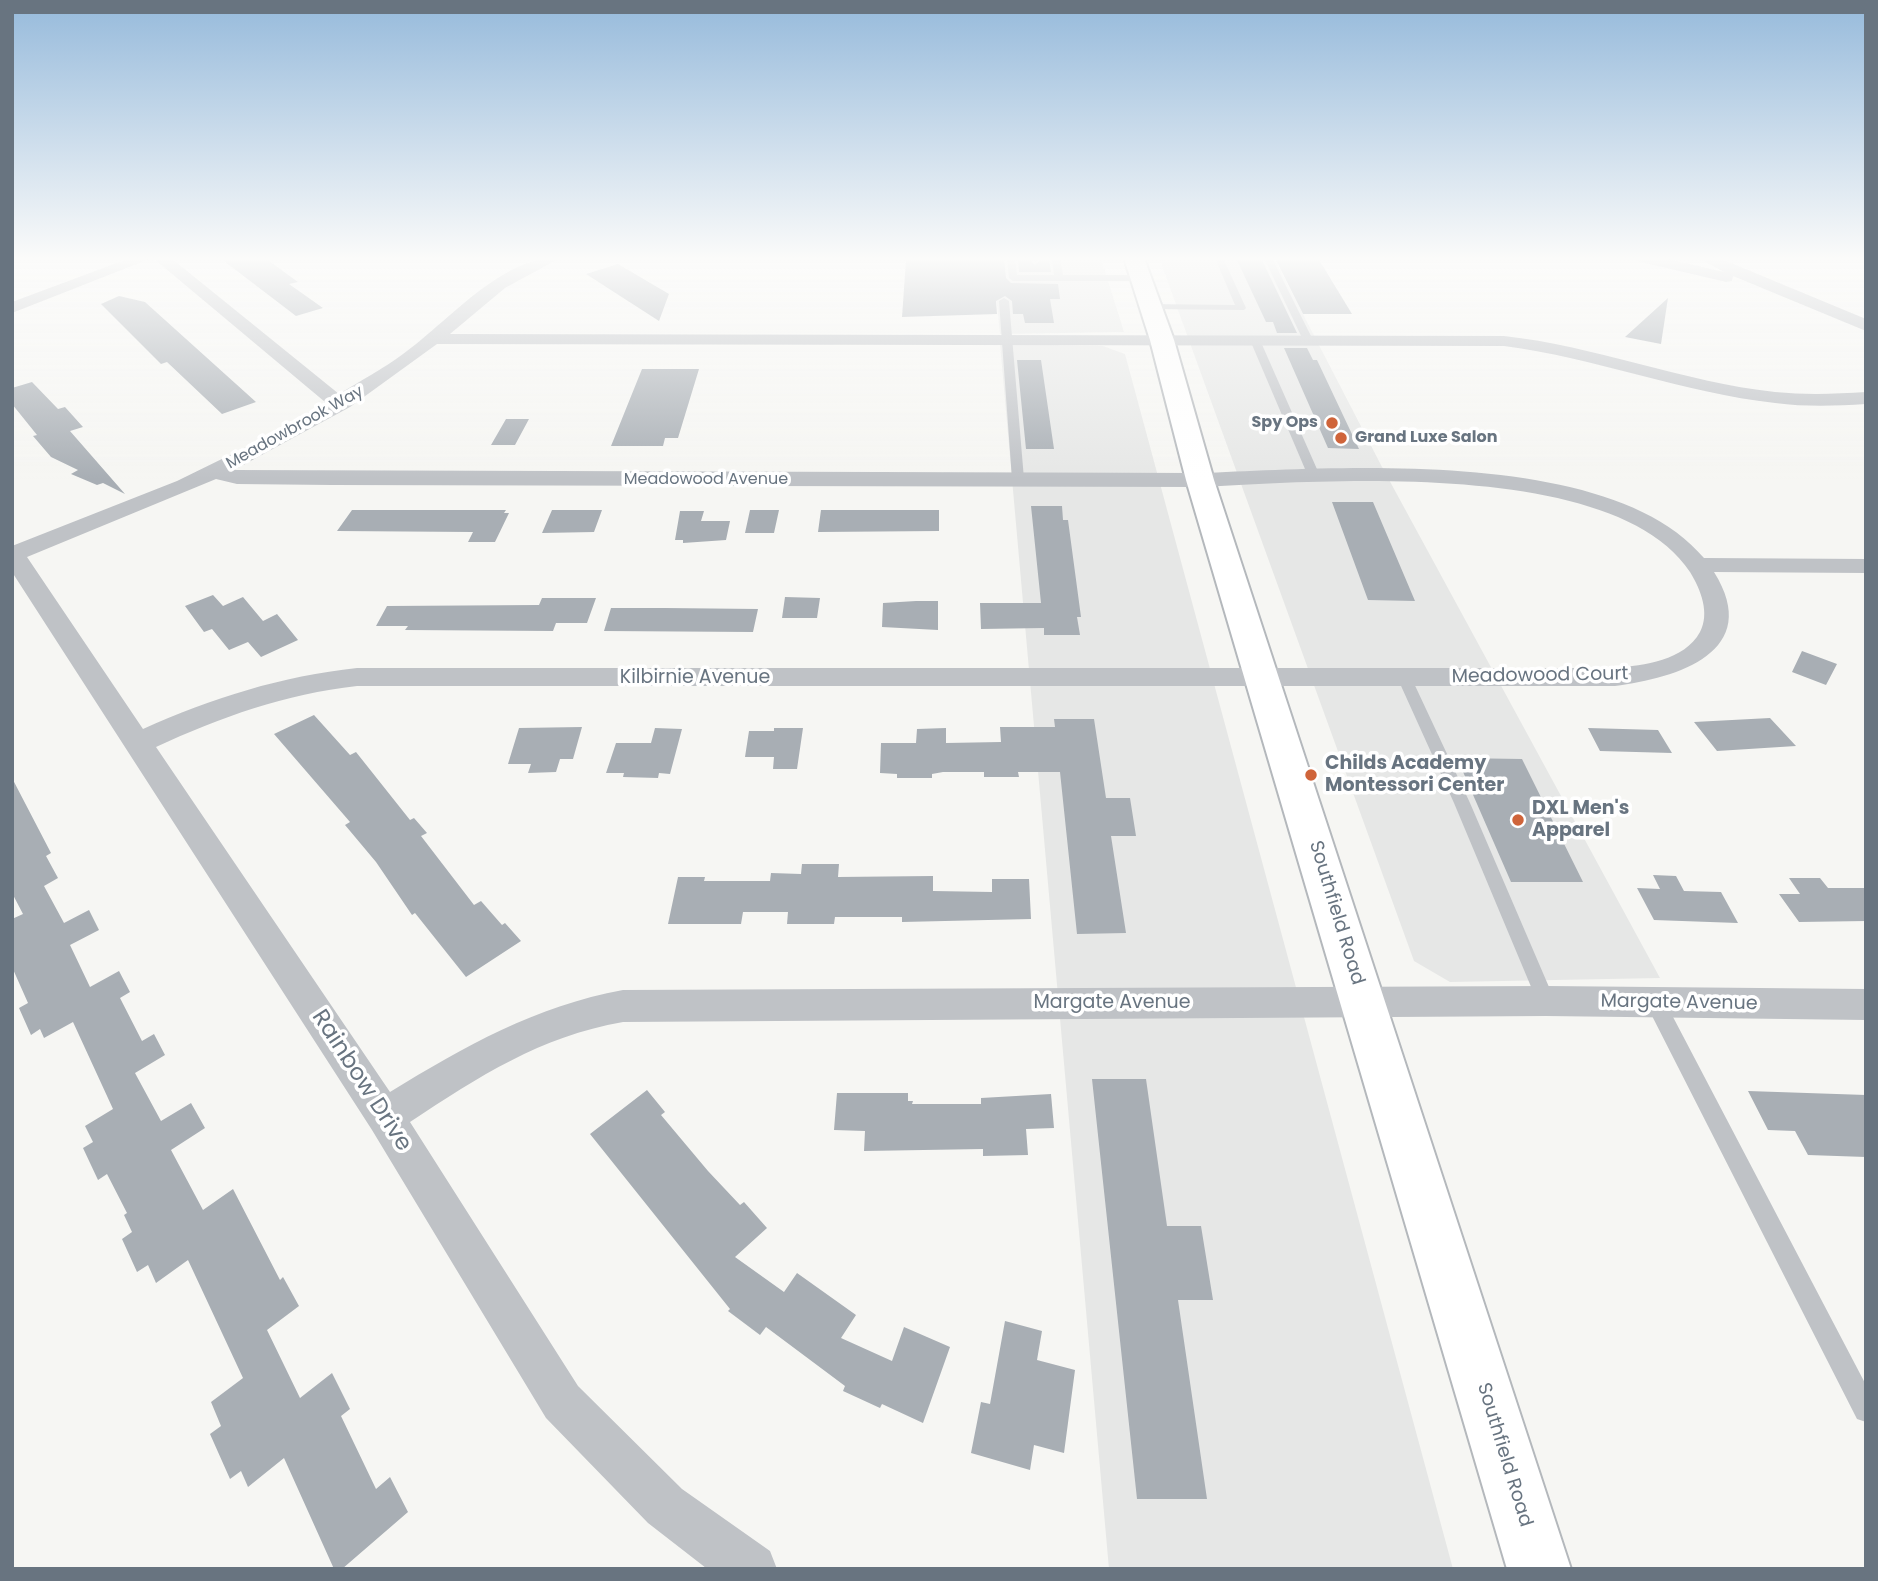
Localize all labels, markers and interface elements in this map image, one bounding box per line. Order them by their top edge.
street label: Meadowbrook Way [223,382,367,474]
place label: Spy Ops [1251,413,1318,433]
marker: Spy Ops [1324,415,1340,431]
place label: Grand Luxe Salon [1355,428,1497,448]
marker: Grand Luxe Salon [1333,430,1349,446]
street label: Meadowood Avenue [624,470,788,490]
street label: Meadowood Court [1451,663,1629,689]
street label: Kilbirnie Avenue [620,667,770,689]
place label: Childs Academy Montessori Center [1325,753,1504,797]
marker: Childs Academy Montessori Center [1303,767,1319,783]
place label: DXL Men's Apparel [1532,798,1629,842]
marker: DXL Men's Apparel [1510,812,1526,828]
street label: Southfield Road [1303,838,1369,988]
street label: Margate Avenue [1600,990,1758,1016]
street label: Margate Avenue [1033,992,1191,1014]
street label: Rainbow Drive [305,1005,417,1157]
street label: Southfield Road [1471,1380,1537,1530]

